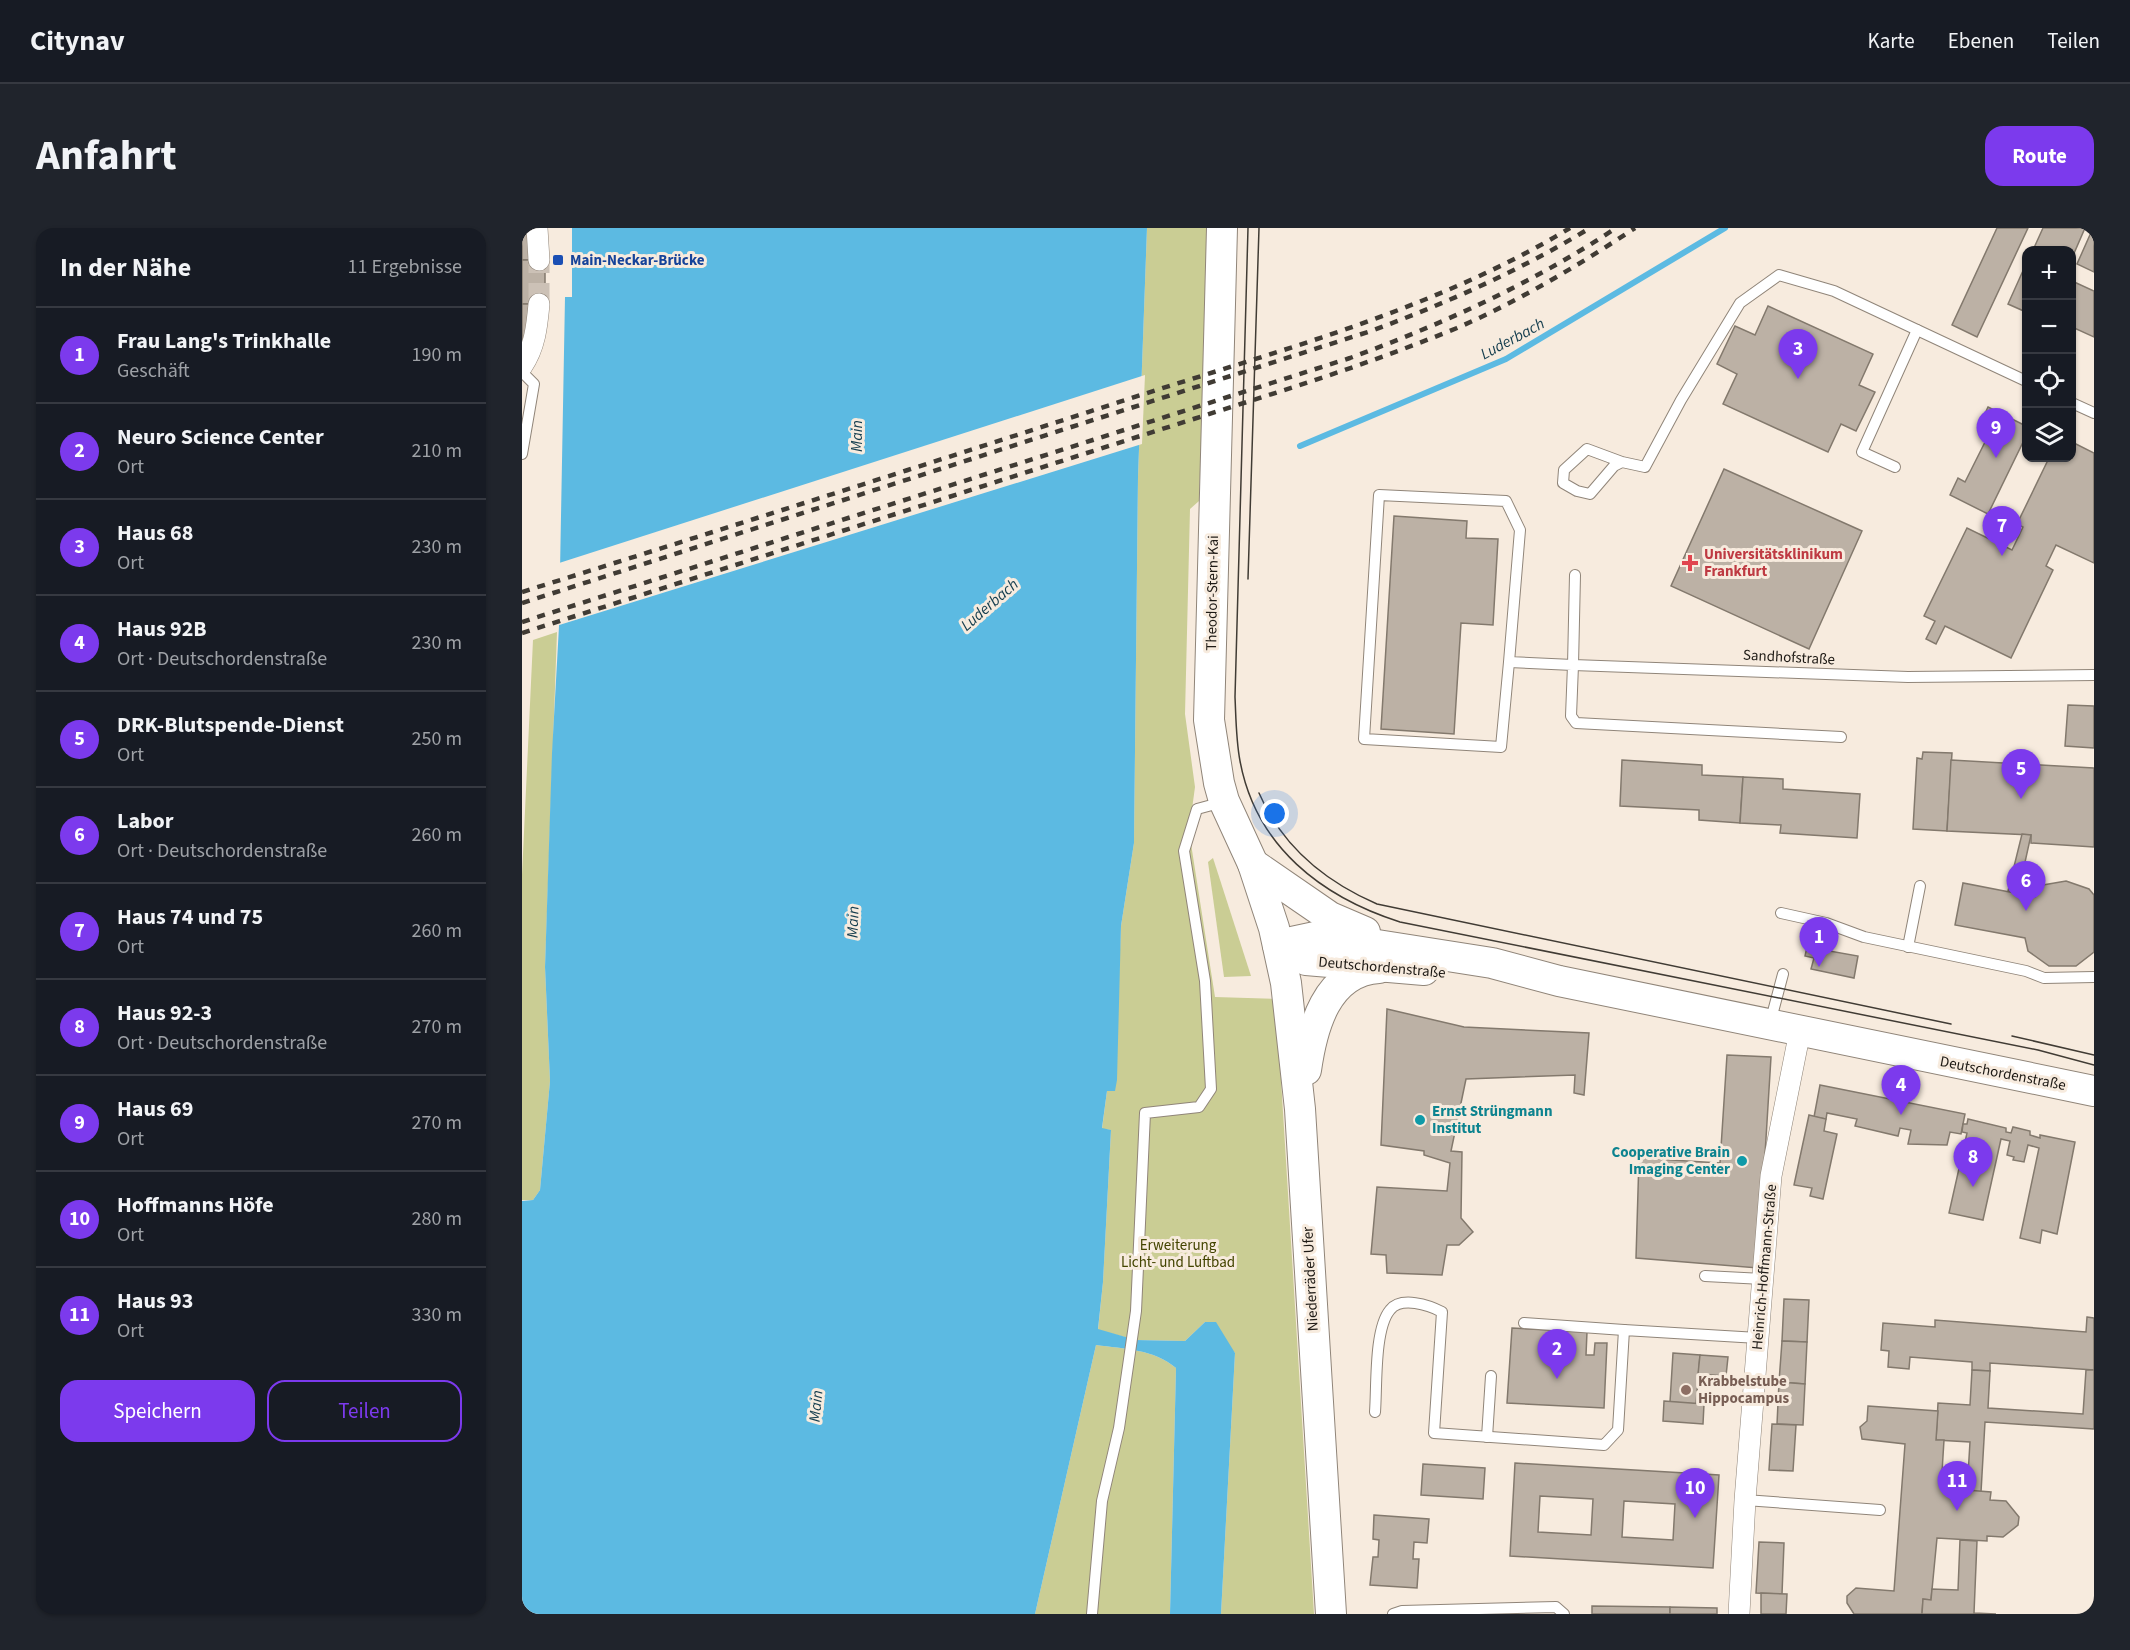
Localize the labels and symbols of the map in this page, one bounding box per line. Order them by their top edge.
place label: Main-Neckar-Brücke [570,250,705,271]
marker: Main-Neckar-Brücke [551,253,565,267]
water label: Luderbach [1476,313,1548,365]
pin: 3 [1778,330,1818,379]
pin: 9 [1976,408,2016,458]
water label: Main [846,420,868,452]
pin: 7 [1982,506,2022,556]
street label: Theodor-Stern-Kai [1201,535,1224,651]
place label: Universitätsklinikum Frankfurt [1704,544,1843,582]
marker: Universitätsklinikum Frankfurt [1681,554,1699,572]
water label: Luderbach [956,574,1023,636]
street label: Sandhofstraße [1742,645,1836,670]
pin: 5 [2002,750,2040,799]
your location [1260,799,1289,828]
pin: 6 [2006,862,2046,911]
water label: Main [841,906,865,938]
pin: 1 [1800,918,1838,967]
street label: Deutschordenstraße [1317,951,1446,984]
street label: Deutschordenstraße [1938,1051,2068,1096]
pin: 4 [1882,1066,1920,1115]
place label: Ernst Strüngmann Institut [1432,1101,1553,1139]
marker: Ernst Strüngmann Institut [1413,1113,1427,1127]
pin: 8 [1954,1138,1992,1187]
place label: Cooperative Brain Imaging Center [1611,1142,1730,1180]
marker: Cooperative Brain Imaging Center [1735,1154,1749,1168]
street label: Heinrich-Hoffmann-Straße [1747,1183,1782,1351]
street label: Niederräder Ufer [1297,1225,1324,1332]
park label: Erweiterung Licht- und Luftbad [1121,1235,1235,1273]
pin: 2 [1538,1330,1576,1379]
place label: Krabbelstube Hippocampus [1698,1371,1790,1409]
marker: Krabbelstube Hippocampus [1679,1383,1693,1397]
water label: Main [804,1389,828,1423]
pin: 11 [1938,1462,1976,1511]
pin: 10 [1676,1468,1714,1518]

